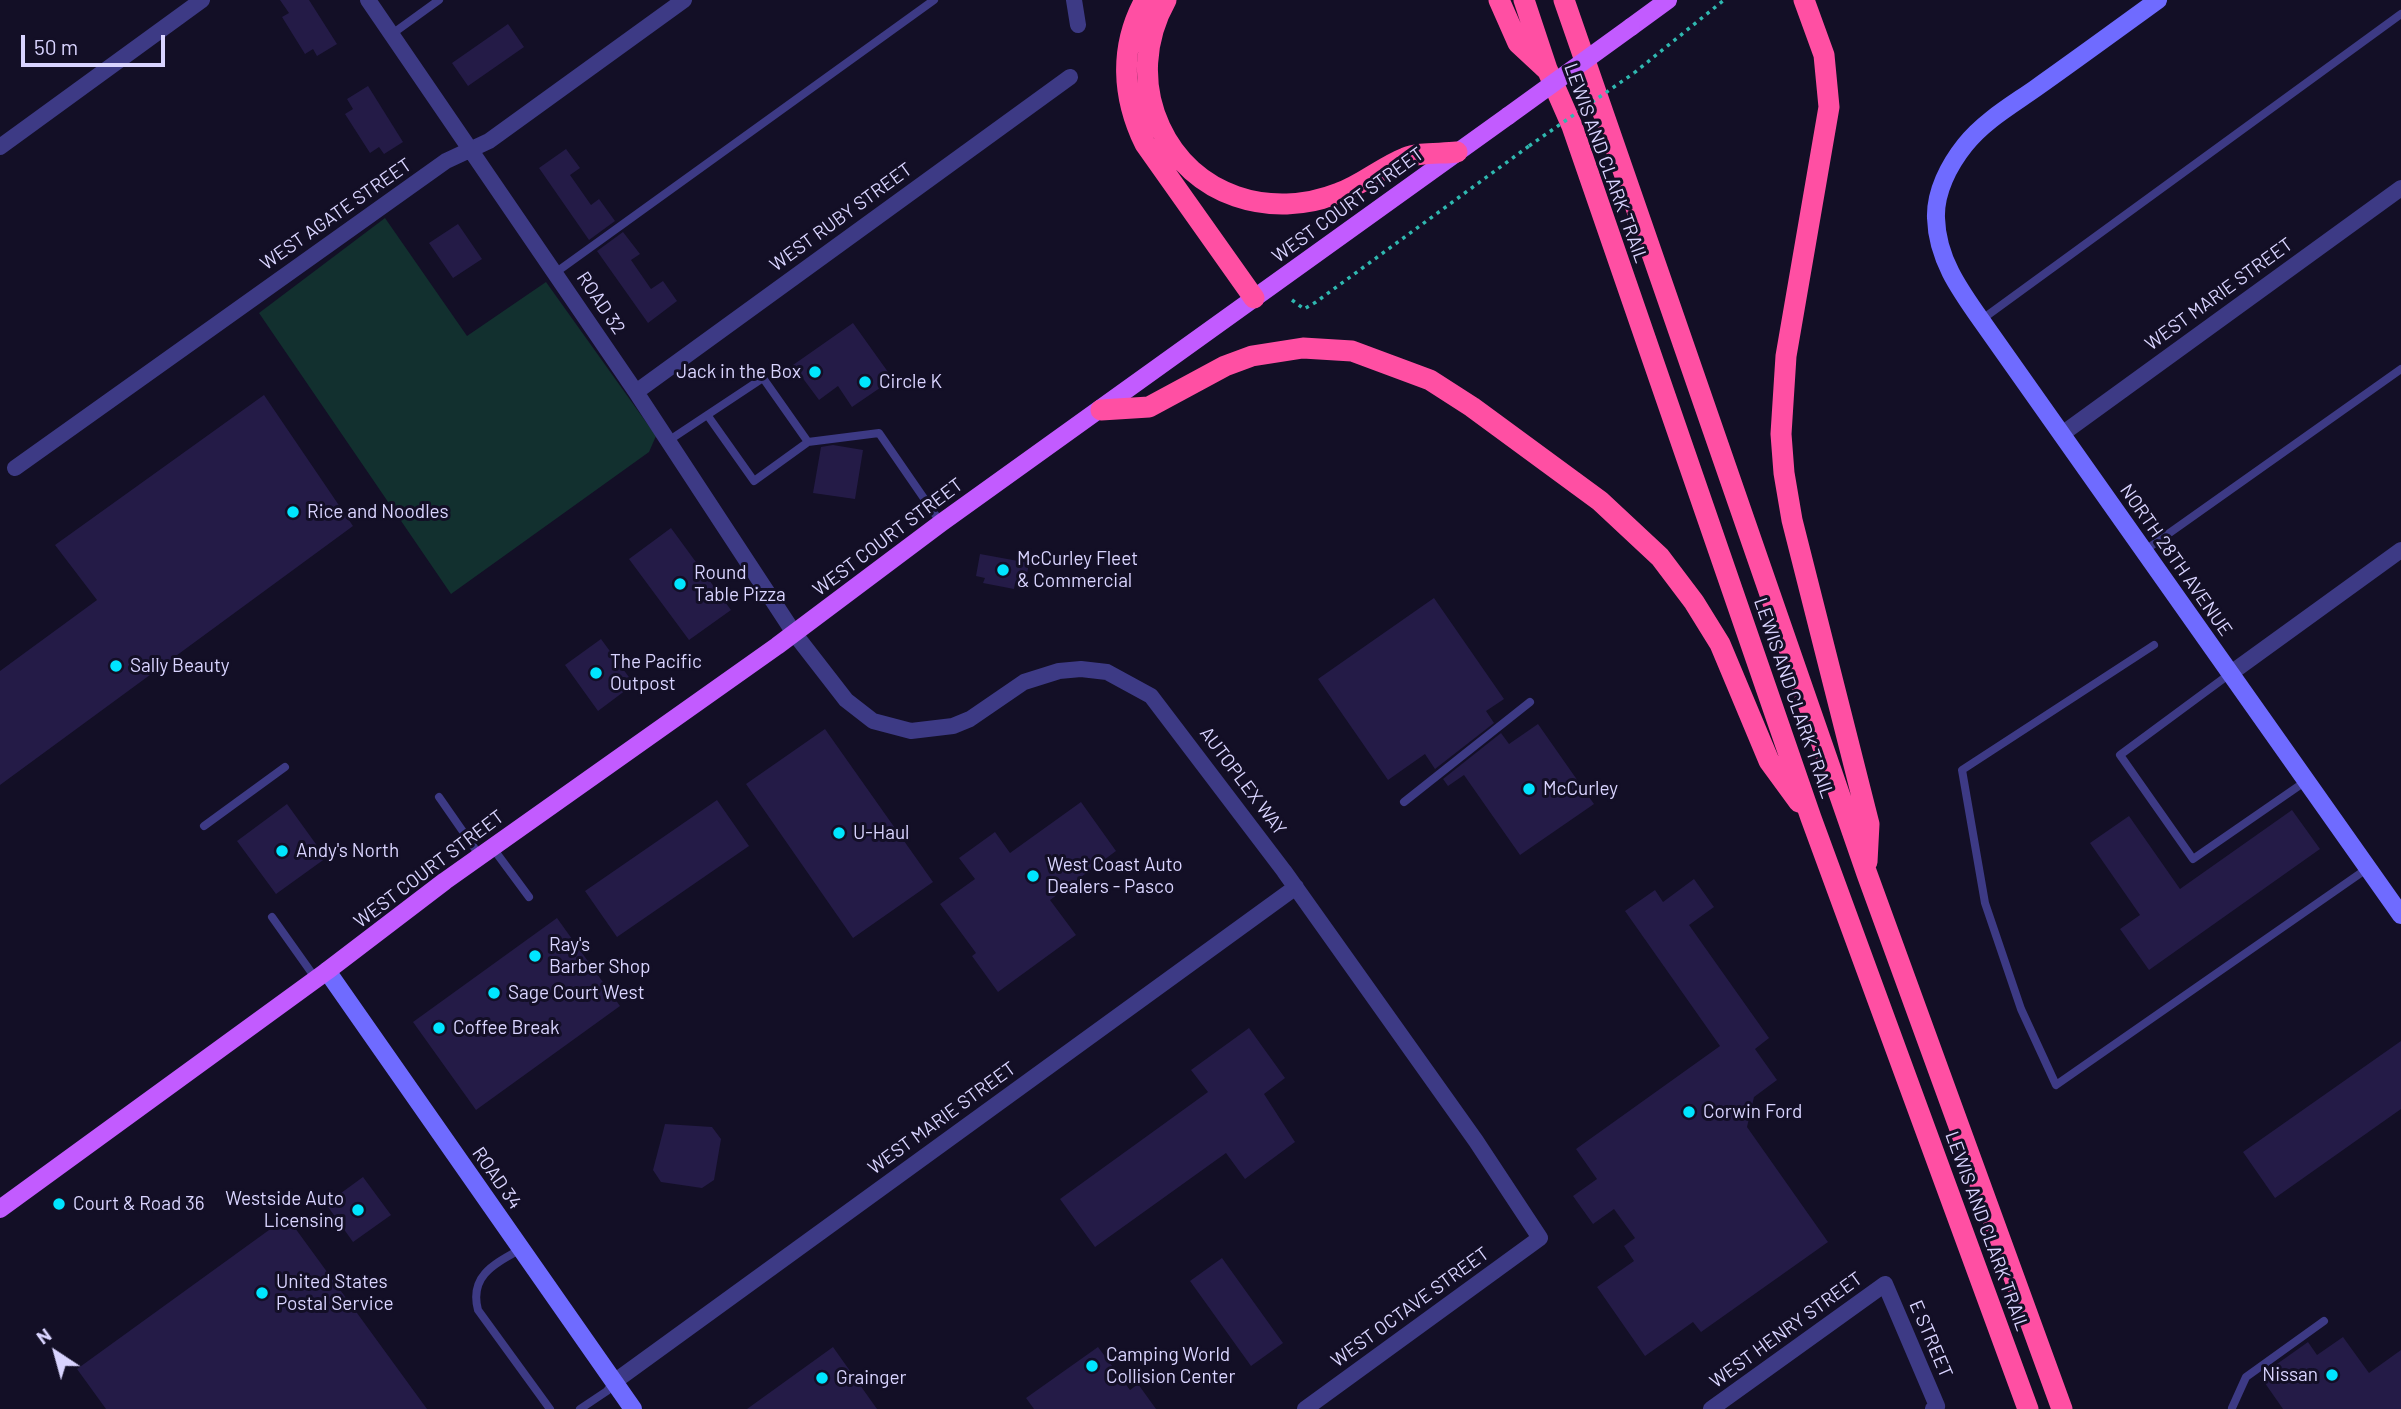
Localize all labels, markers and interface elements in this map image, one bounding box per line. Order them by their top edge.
scale bar [24,21,168,65]
text: 50 m [34,34,78,59]
street label: LEWIS AND CLARK TRAIL [1559,60,1653,266]
street label: WEST COURT STREET [1268,142,1428,268]
street label: WEST AGATE STREET [256,153,416,275]
street label: WEST RUBY STREET [765,158,917,276]
street label: WEST MARIE STREET [2141,233,2297,355]
street label: ROAD 32 [572,267,630,339]
place label: Jack in the Box [676,361,801,383]
marker: Jack in the Box [807,364,823,380]
place label: Circle K [879,371,942,393]
marker: Circle K [857,374,873,390]
street label: WEST COURT STREET [808,473,968,601]
street label: NORTH 28TH AVENUE [2115,480,2237,640]
place label: Rice and Noodles [307,501,449,523]
marker: Rice and Noodles [285,504,301,520]
place label: McCurley Fleet & Commercial [1017,548,1138,592]
place label: Round Table Pizza [694,562,786,606]
marker: McCurley Fleet & Commercial [995,562,1011,578]
marker: Round Table Pizza [672,576,688,592]
street label: LEWIS AND CLARK TRAIL [1749,595,1839,801]
place label: The Pacific Outpost [610,651,702,695]
place label: Sally Beauty [130,655,230,677]
marker: Sally Beauty [108,658,124,674]
marker: The Pacific Outpost [588,665,604,681]
street label: AUTOPLEX WAY [1195,722,1291,840]
place label: McCurley [1543,778,1618,800]
marker: McCurley [1521,781,1537,797]
street label: WEST COURT STREET [349,805,509,933]
place label: U-Haul [853,822,909,844]
marker: U-Haul [831,825,847,841]
place label: Andy's North [296,840,399,862]
marker: Andy's North [274,843,290,859]
place label: West Coast Auto Dealers - Pasco [1047,854,1183,898]
marker: West Coast Auto Dealers - Pasco [1025,868,1041,884]
place label: Ray's Barber Shop [549,934,651,978]
marker: Ray's Barber Shop [527,948,543,964]
place label: Sage Court West [508,982,645,1004]
marker: Sage Court West [486,985,502,1001]
place label: Coffee Break [453,1017,559,1039]
marker: Coffee Break [431,1020,447,1036]
street label: WEST MARIE STREET [864,1057,1020,1179]
place label: Corwin Ford [1703,1101,1802,1123]
marker: Corwin Ford [1681,1104,1697,1120]
street label: LEWIS AND CLARK TRAIL [1940,1128,2034,1334]
street label: ROAD 34 [467,1142,527,1214]
place label: Westside Auto Licensing [225,1188,344,1232]
place label: Court & Road 36 [73,1193,205,1215]
marker: Court & Road 36 [51,1196,67,1212]
marker: Westside Auto Licensing [350,1202,366,1218]
street label: WEST OCTAVE STREET [1326,1242,1494,1372]
street label: WEST HENRY STREET [1705,1267,1867,1393]
place label: United States Postal Service [276,1271,394,1315]
marker: United States Postal Service [254,1285,270,1301]
street label: E STREET [1904,1297,1958,1381]
north arrow [21,1318,91,1388]
text: N [31,1323,55,1349]
place label: Camping World Collision Center [1106,1344,1235,1388]
marker: Camping World Collision Center [1084,1358,1100,1374]
place label: Nissan [2262,1364,2318,1386]
place label: Grainger [836,1367,907,1389]
marker: Nissan [2324,1367,2340,1383]
marker: Grainger [814,1370,830,1386]

